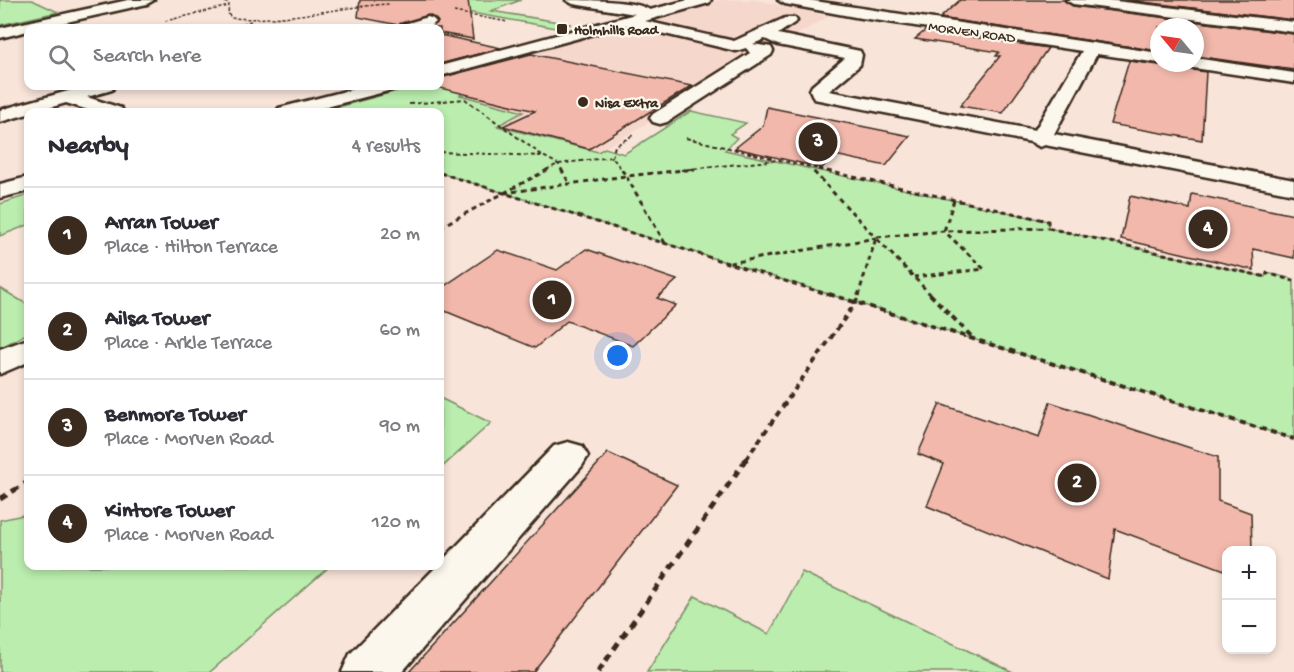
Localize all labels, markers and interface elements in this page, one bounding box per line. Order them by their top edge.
north arrow [1150,18,1204,72]
street label: MORVEN ROAD [927,19,1017,48]
marker: Holmhills Road [555,22,569,36]
place label: Holmhills Road [574,23,660,40]
search box [24,24,444,90]
icon: search [45,41,78,74]
text: Search here [93,44,201,70]
marker: Nisa Extra [576,95,590,109]
place label: Nisa Extra [595,96,659,113]
pin: 3 [798,120,838,164]
text: Nearby [48,132,129,163]
text: 4 results [352,136,420,159]
pin: 4 [1188,206,1228,252]
text: Arran Tower [105,211,218,237]
text: 1 [63,224,72,247]
text: 20 m [380,224,420,247]
text: Place · Hilton Terrace [105,237,278,260]
pin: 1 [532,278,572,322]
text: Ailsa Tower [105,307,209,333]
text: 2 [63,320,72,343]
text: 60 m [380,320,420,343]
text: Place · Arkle Terrace [105,333,272,356]
your location [603,341,632,370]
text: Benmore Tower [105,403,246,429]
text: 3 [62,416,73,439]
text: 90 m [380,416,420,439]
text: Place · Morven Road [105,429,273,452]
pin: 2 [1058,460,1096,506]
text: Kintore Tower [105,499,233,525]
text: 4 [63,512,72,535]
text: 120 m [372,512,420,535]
text: Place · Morven Road [105,525,273,548]
map controls [1222,546,1276,654]
button: + [1222,546,1276,600]
button: − [1222,600,1276,654]

